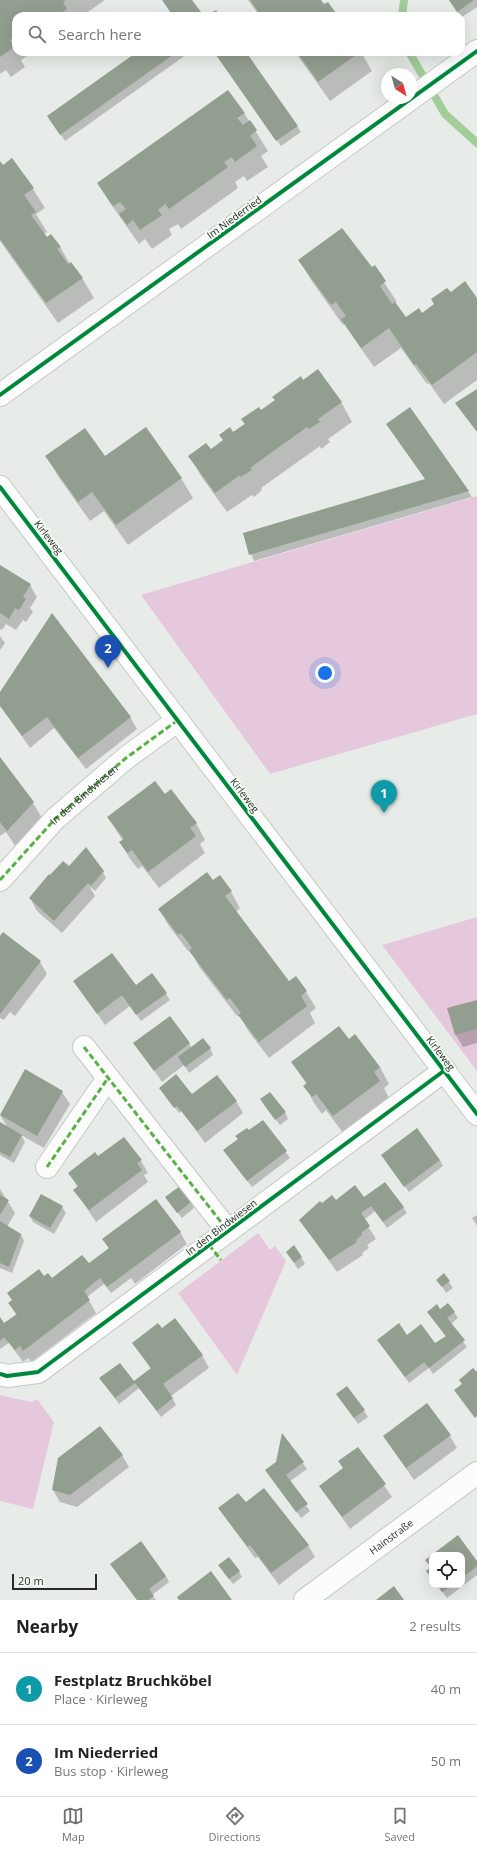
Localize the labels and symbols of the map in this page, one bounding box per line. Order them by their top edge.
north arrow [381,68,417,104]
street label: Im Niederried [204,192,264,242]
street label: Kirleweg [31,517,67,557]
pin: 2 [95,635,121,668]
your location [315,663,335,683]
street label: In den Bindwiesen [46,761,121,827]
street label: Kirleweg [227,775,263,816]
pin: 1 [371,780,397,813]
street label: Kirleweg [423,1033,459,1074]
street label: In den Bindwiesen [183,1196,259,1258]
street label: Hainstraße [366,1515,416,1557]
scale bar [12,1572,97,1591]

